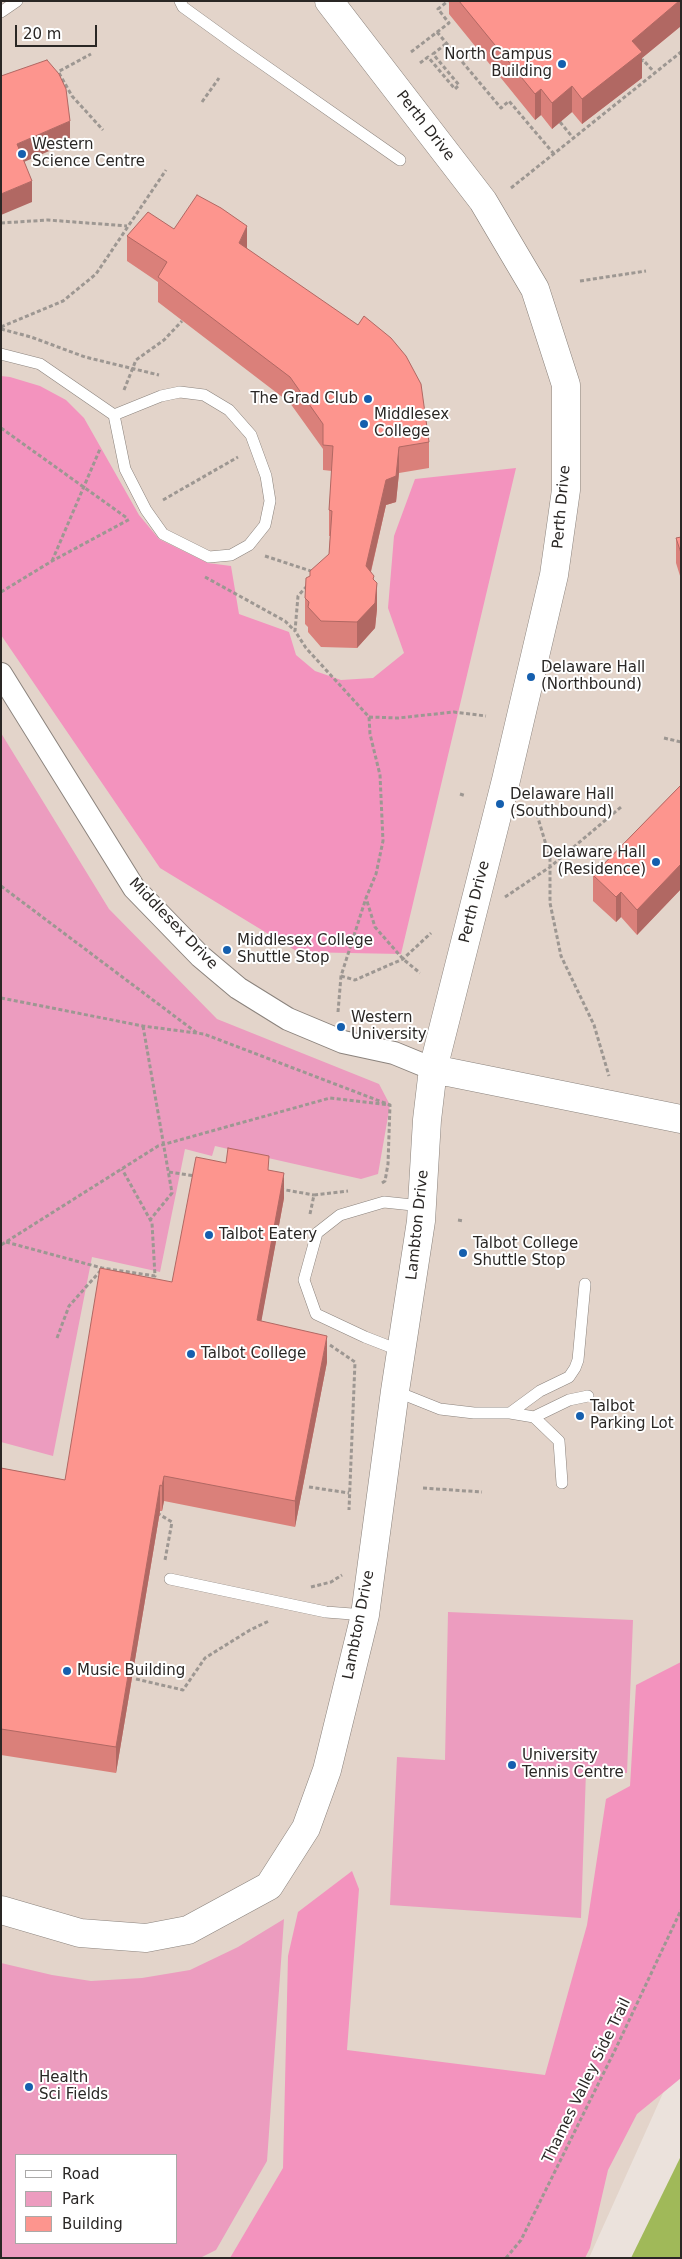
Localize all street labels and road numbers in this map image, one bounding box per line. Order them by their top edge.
street label: Perth Drive [392,87,458,165]
street label: Perth Drive [549,464,575,550]
street label: Perth Drive [456,859,494,945]
street label: Middlesex Drive [125,875,221,973]
street label: Lambton Drive [403,1169,433,1281]
street label: Lambton Drive [340,1569,378,1681]
street label: Thames Valley Side Trail [539,1995,635,2167]

